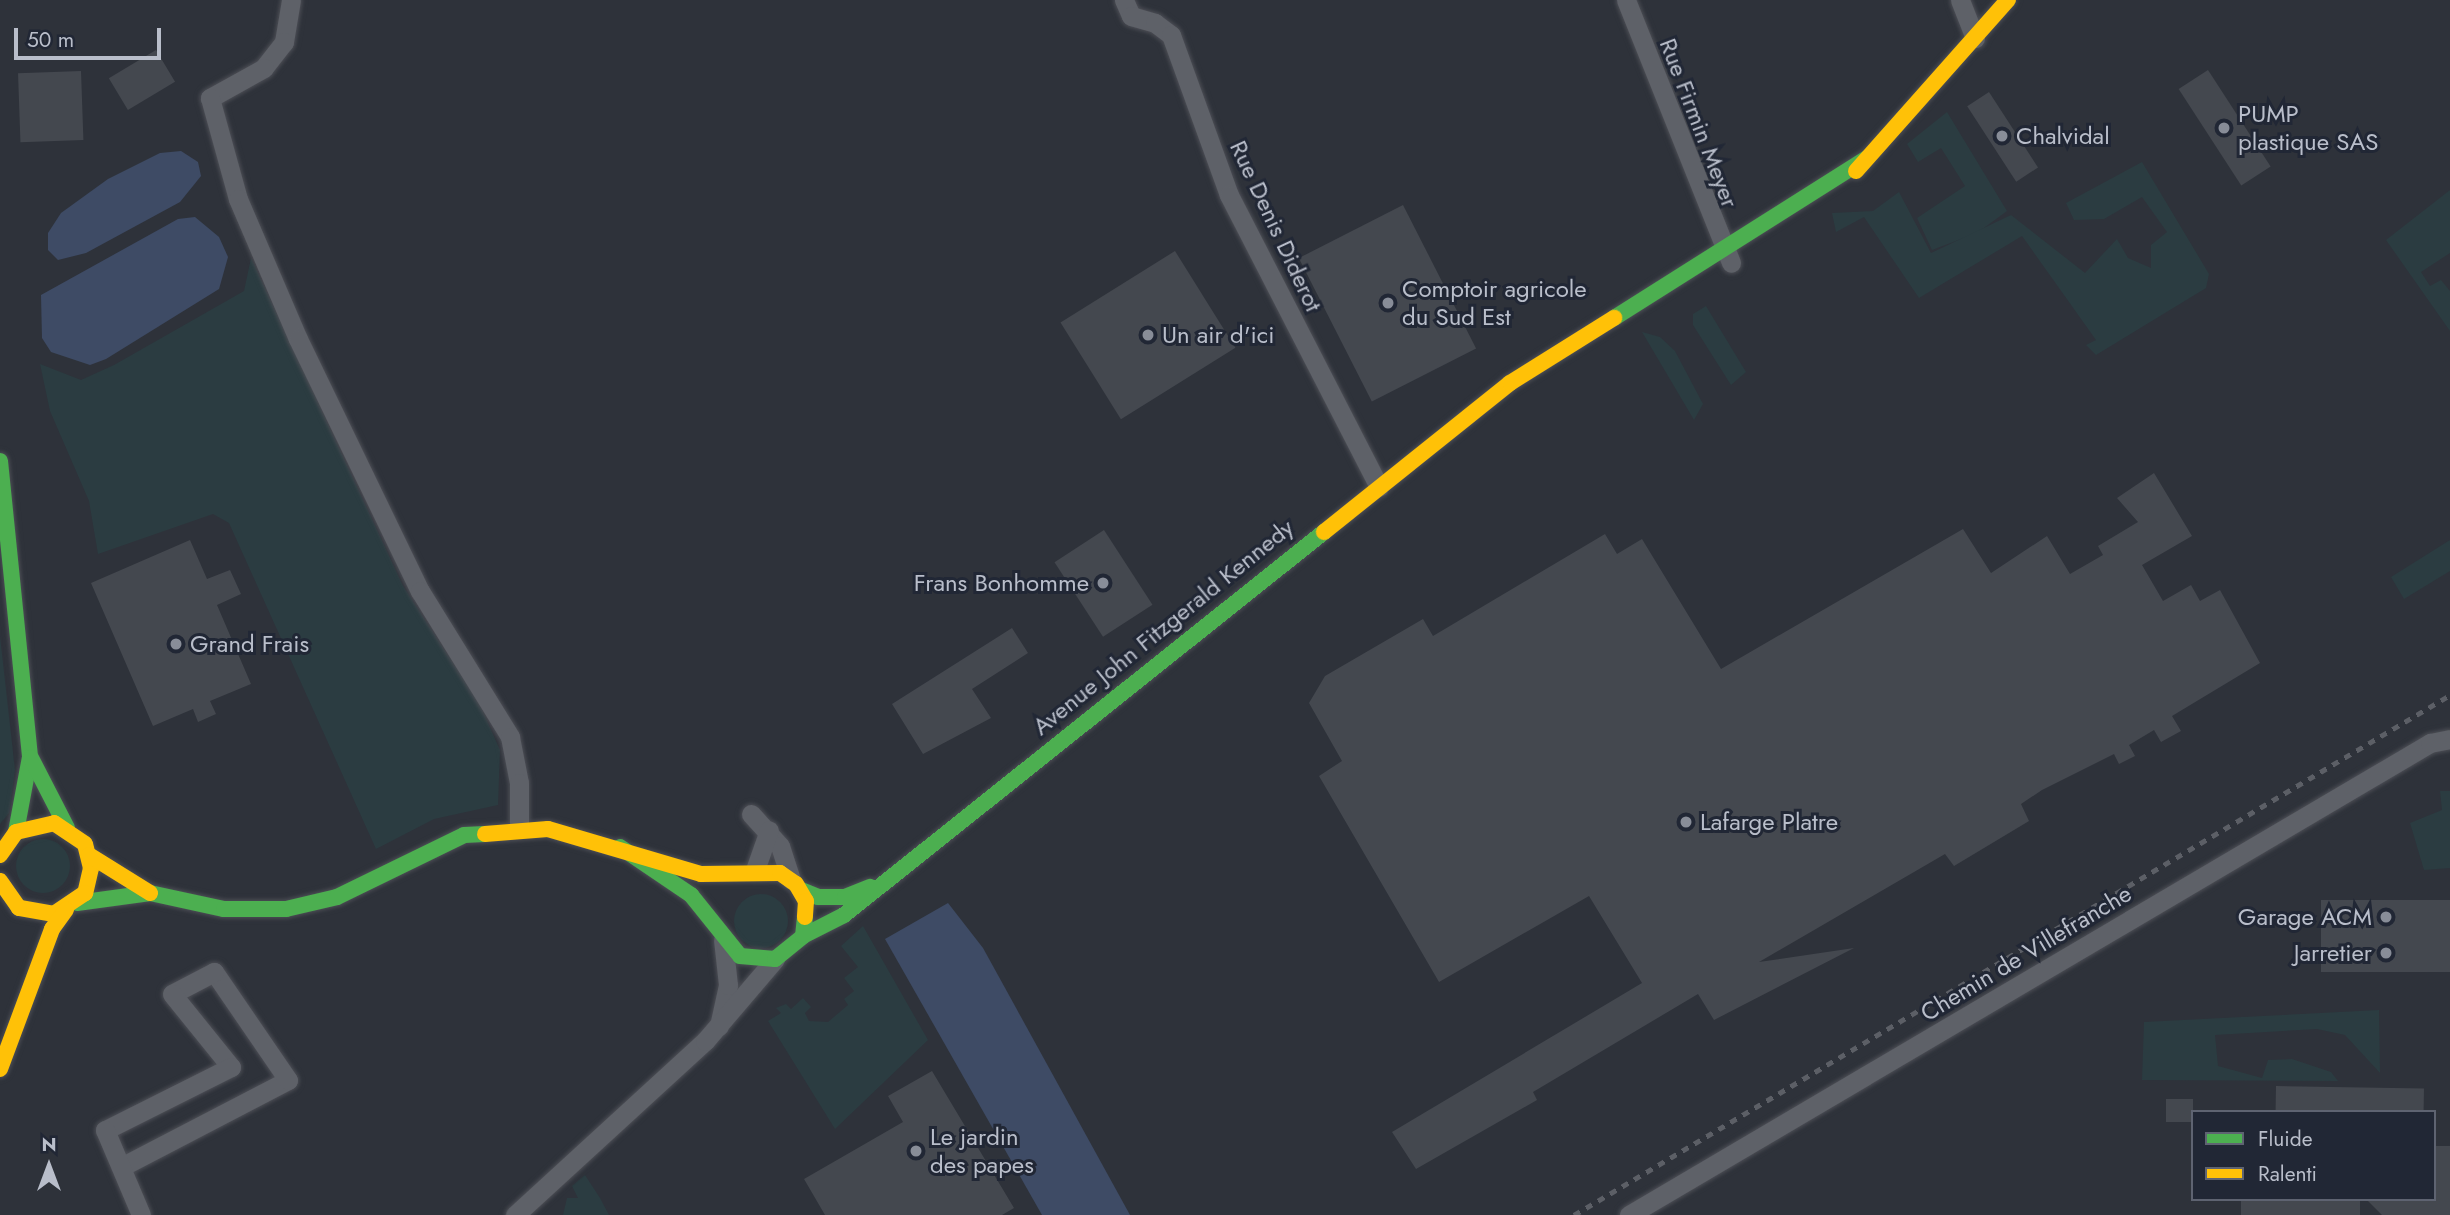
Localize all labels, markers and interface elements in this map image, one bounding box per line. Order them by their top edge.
scale bar [18,14,164,58]
text: 50 m [27,25,74,55]
street label: Rue Firmin Meyer [1653,34,1745,212]
place label: PUMP plastique SAS [2238,100,2378,156]
marker: PUMP plastique SAS [2216,120,2232,136]
place label: Chalvidal [2016,122,2110,150]
marker: Chalvidal [1994,128,2010,144]
street label: Rue Denis Diderot [1224,136,1328,316]
place label: Comptoir agricole du Sud Est [1402,275,1587,331]
marker: Comptoir agricole du Sud Est [1380,295,1396,311]
place label: Un air d'ici [1162,321,1275,349]
marker: Un air d'ici [1140,327,1156,343]
street label: Avenue John Fitzgerald Kennedy [1027,513,1299,741]
place label: Frans Bonhomme [914,569,1089,597]
marker: Frans Bonhomme [1095,575,1111,591]
place label: Grand Frais [190,630,309,658]
marker: Grand Frais [168,636,184,652]
place label: Lafarge Platre [1700,808,1838,836]
marker: Lafarge Platre [1678,814,1694,830]
street label: Chemin de Villefranche [1915,879,2137,1027]
place label: Garage ACM [2238,903,2372,931]
marker: Garage ACM [2378,909,2394,925]
place label: Jarretier [2294,939,2372,967]
marker: Jarretier [2378,945,2394,961]
legend [2191,1110,2436,1201]
place label: Le jardin des papes [930,1123,1034,1179]
text: Fluide [2258,1124,2313,1154]
north arrow [14,1131,84,1201]
text: N [41,1131,57,1158]
marker: Le jardin des papes [908,1143,924,1159]
text: Ralenti [2258,1159,2317,1189]

